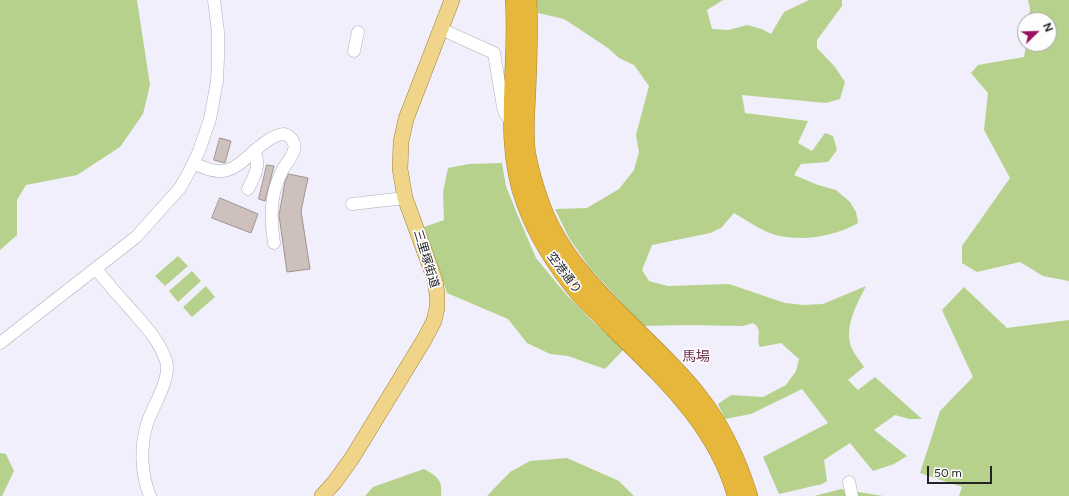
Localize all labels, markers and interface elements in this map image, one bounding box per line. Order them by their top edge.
north arrow [1017,12,1057,52]
text: N [1040,21,1055,34]
street label: 三里塚街道 [410,228,442,290]
street label: 空港通り [544,249,584,297]
district label: 馬場 [682,349,710,365]
scale bar [929,458,994,484]
text: 50 m [934,466,962,480]

